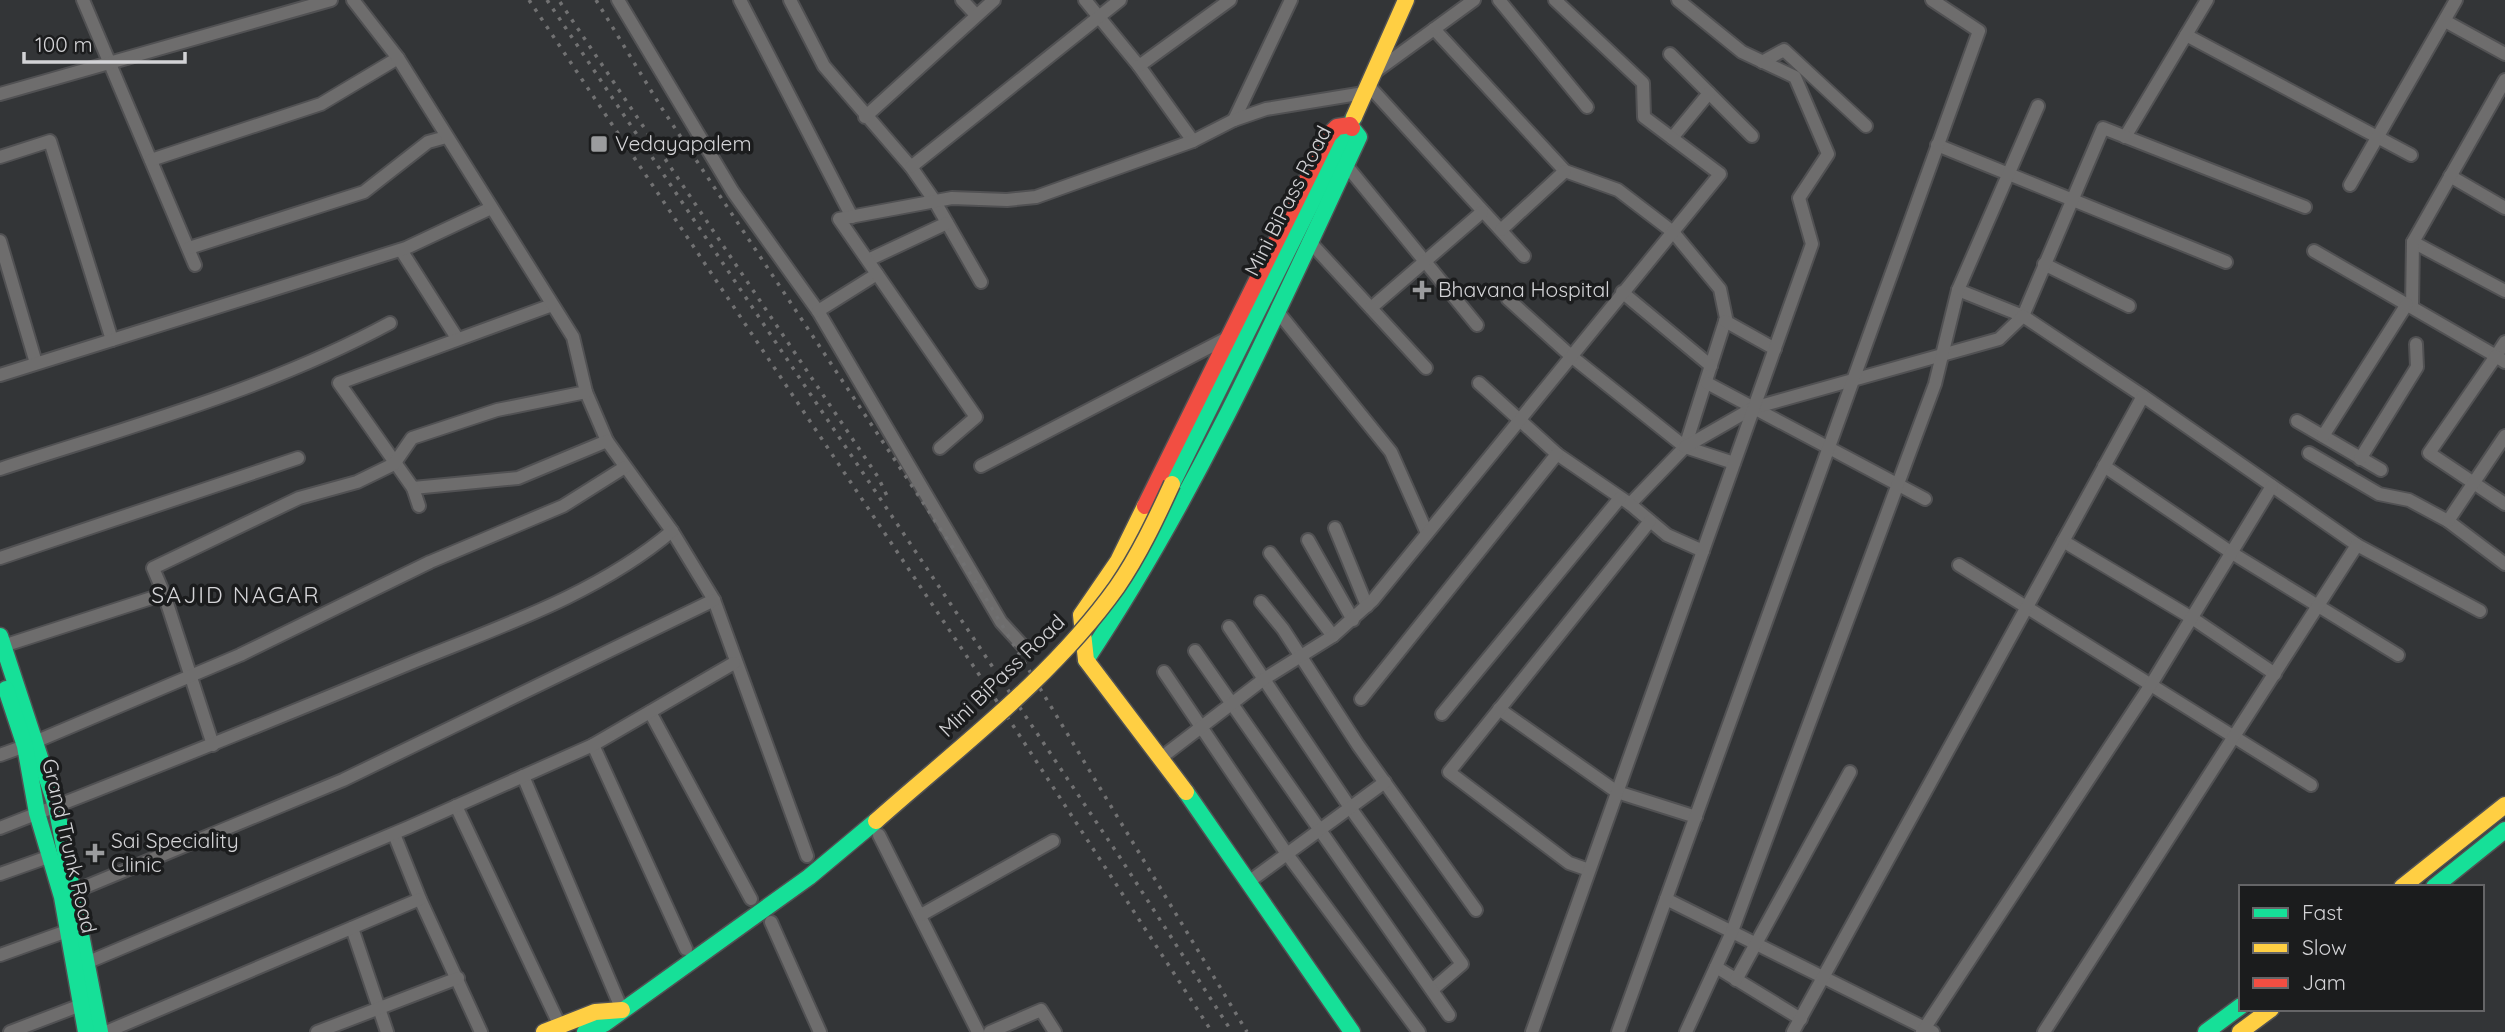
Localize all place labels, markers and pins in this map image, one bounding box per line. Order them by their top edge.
place label: Vedayapalem [615,130,752,156]
marker: Vedayapalem [589,134,609,154]
place label: Bhavana Hospital [1438,276,1610,302]
marker: Bhavana Hospital [1412,280,1432,300]
place label: Sai Speciality Clinic [111,827,239,877]
marker: Sai Speciality Clinic [85,843,105,863]

